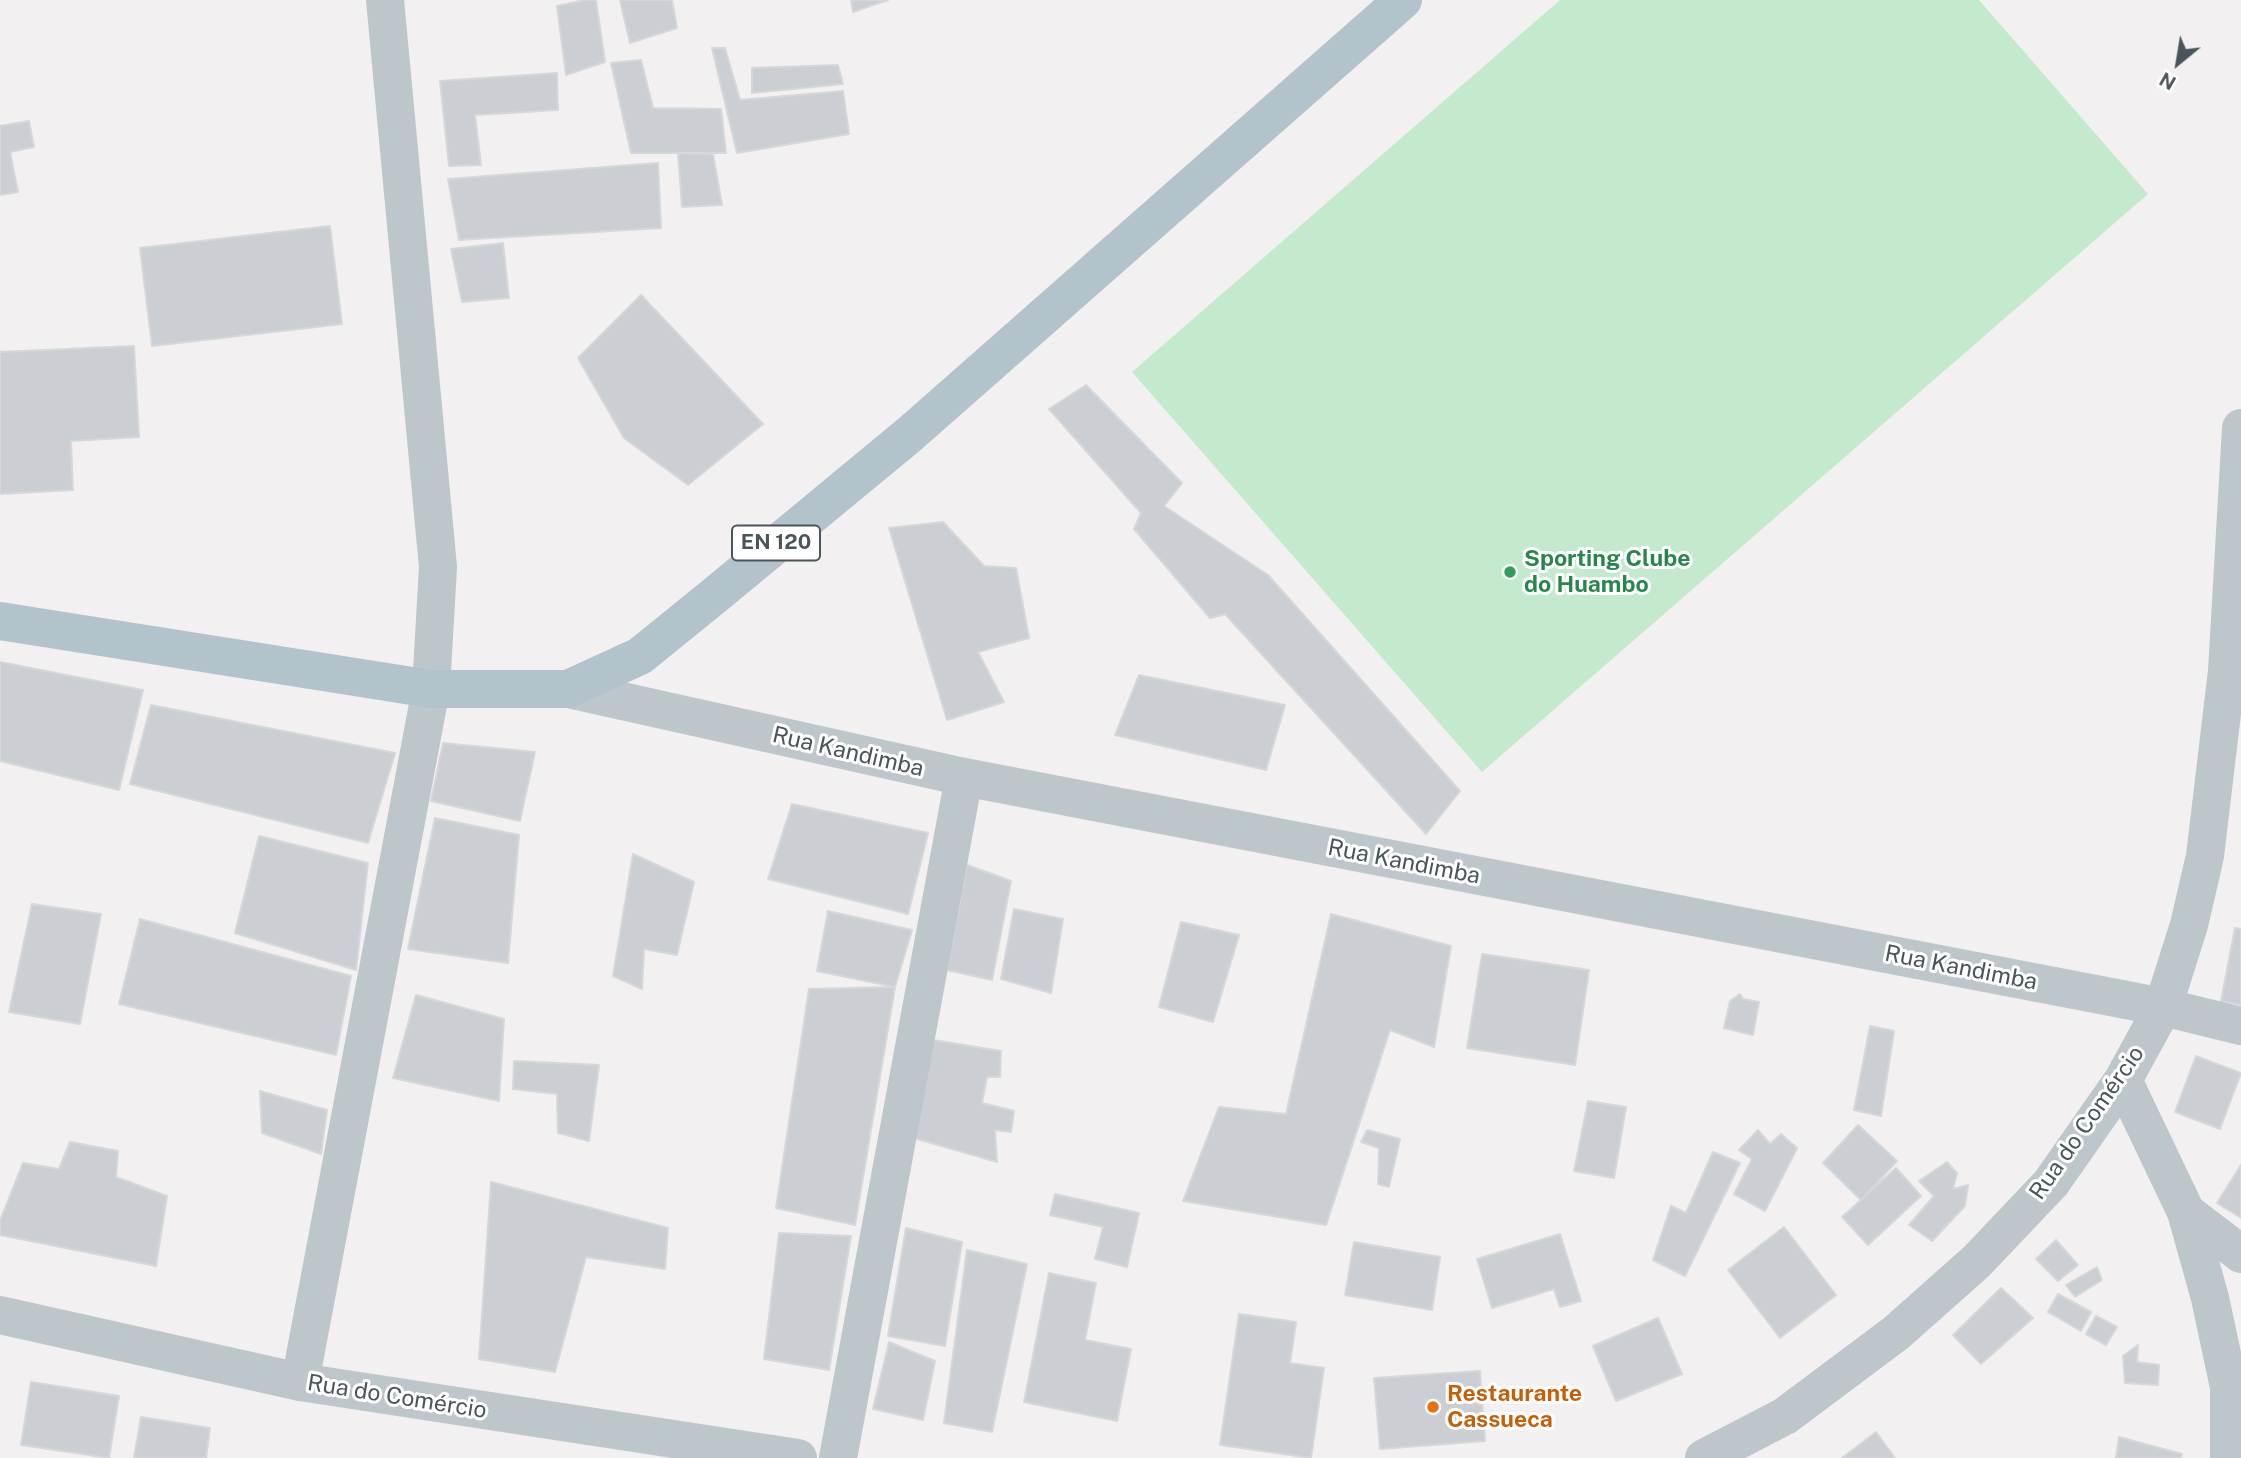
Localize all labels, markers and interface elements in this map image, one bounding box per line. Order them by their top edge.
north arrow [2143,28,2213,98]
text: N [2156,68,2179,94]
road number: EN 120 [732,526,820,560]
place label: Sporting Clube do Huambo [1524,545,1690,599]
marker: Sporting Clube do Huambo [1502,564,1518,580]
street label: Rua Kandimba [770,721,926,783]
street label: Rua Kandimba [1326,834,1482,890]
street label: Rua Kandimba [1883,940,2039,996]
street label: Rua do Comércio [2024,1041,2150,1205]
street label: Rua do Comércio [305,1369,489,1425]
place label: Restaurante Cassueca [1447,1380,1582,1434]
marker: Restaurante Cassueca [1425,1399,1441,1415]

